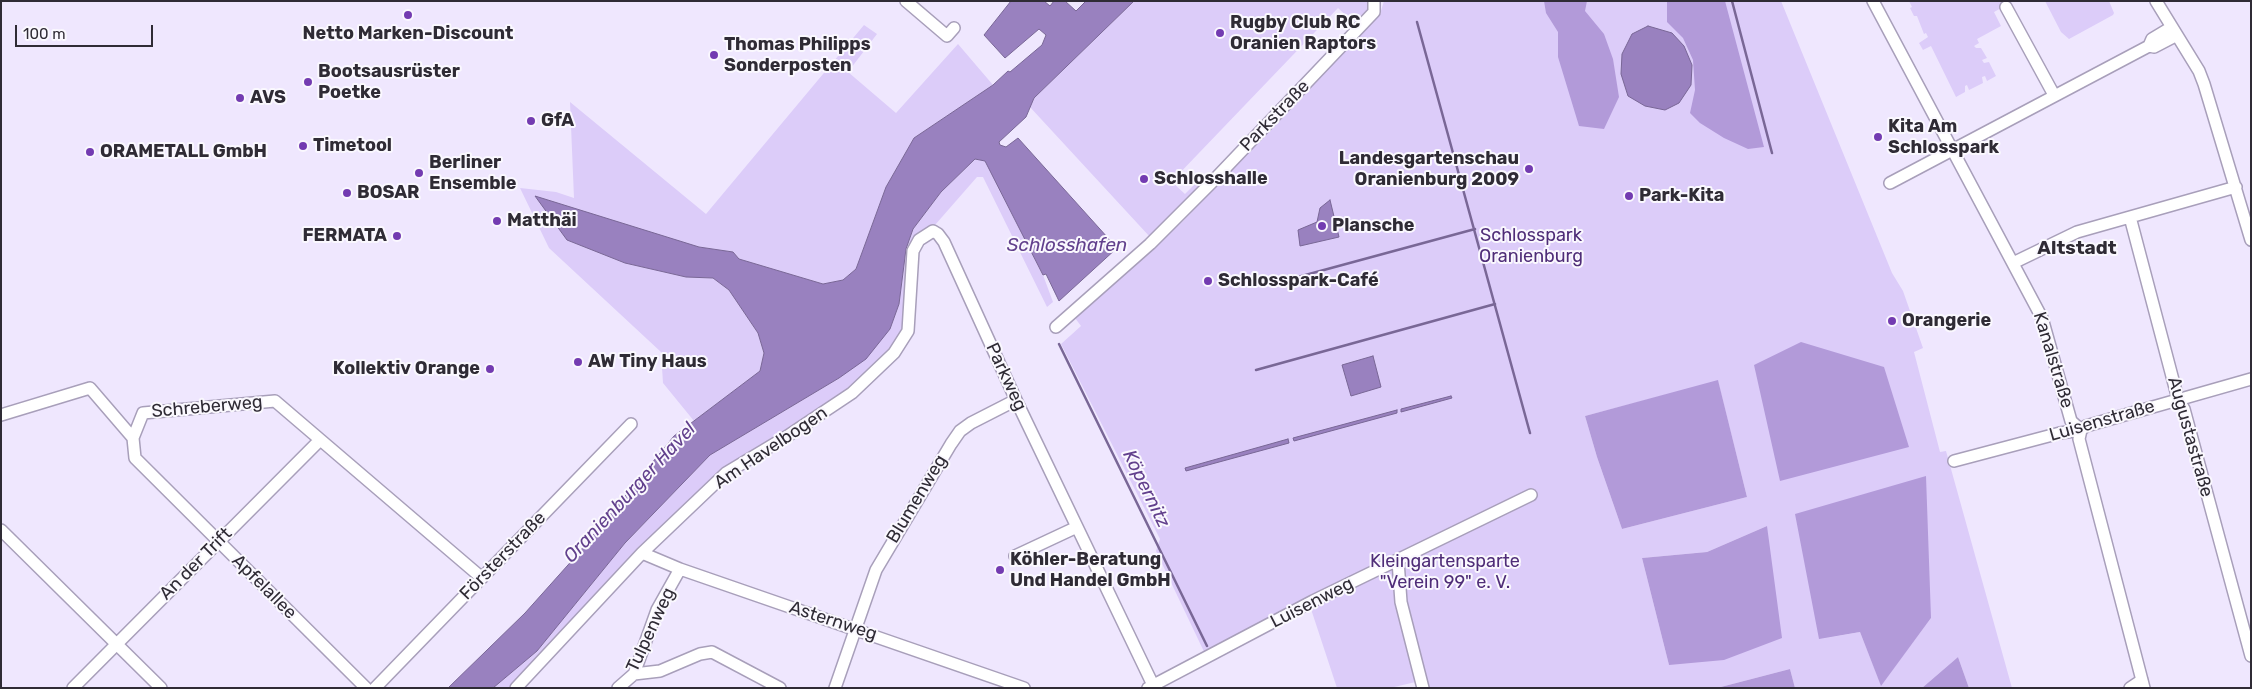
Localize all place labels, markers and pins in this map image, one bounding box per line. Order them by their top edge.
marker: Netto Marken-Discount [402,9,414,21]
place label: Rugby Club RC Oranien Raptors [1230,12,1376,54]
place label: Netto Marken-Discount [303,23,513,45]
marker: Rugby Club RC Oranien Raptors [1214,27,1226,39]
place label: Thomas Philipps Sonderposten [724,34,871,76]
marker: Thomas Philipps Sonderposten [708,49,720,61]
place label: Bootsausrüster Poetke [318,61,460,104]
marker: Bootsausrüster Poetke [302,76,314,88]
place label: AVS [250,87,286,109]
marker: AVS [234,92,246,104]
place label: GfA [541,110,574,132]
marker: GfA [525,115,537,127]
place label: Kita Am Schlosspark [1888,116,1999,158]
marker: Kita Am Schlosspark [1872,131,1884,143]
place label: Timetool [313,135,392,157]
marker: Timetool [297,140,309,152]
place label: ORAMETALL GmbH [100,141,267,163]
marker: ORAMETALL GmbH [84,146,96,158]
place label: Landesgartenschau Oranienburg 2009 [1339,148,1519,190]
place label: Berliner Ensemble [429,152,516,194]
marker: Landesgartenschau Oranienburg 2009 [1523,163,1535,175]
marker: Berliner Ensemble [413,167,425,179]
place label: Schlosshalle [1154,168,1268,190]
marker: Schlosshalle [1138,173,1150,185]
place label: BOSAR [357,182,420,204]
place label: Park-Kita [1639,185,1724,207]
marker: BOSAR [341,187,353,199]
marker: Park-Kita [1623,190,1635,202]
place label: Matthäi [507,210,577,232]
marker: Matthäi [491,215,503,227]
place label: Plansche [1332,215,1414,237]
marker: Plansche [1316,220,1328,232]
place label: FERMATA [302,225,387,247]
marker: FERMATA [391,230,403,242]
place label: Schlosspark-Café [1218,270,1379,292]
marker: Schlosspark-Café [1202,275,1214,287]
place label: Orangerie [1902,310,1991,332]
marker: Orangerie [1886,315,1898,327]
place label: AW Tiny Haus [588,351,707,373]
marker: AW Tiny Haus [572,356,584,368]
place label: Kollektiv Orange [333,358,480,380]
marker: Kollektiv Orange [484,363,496,375]
place label: Köhler-Beratung Und Handel GmbH [1010,549,1171,592]
marker: Köhler-Beratung Und Handel GmbH [994,564,1006,576]

